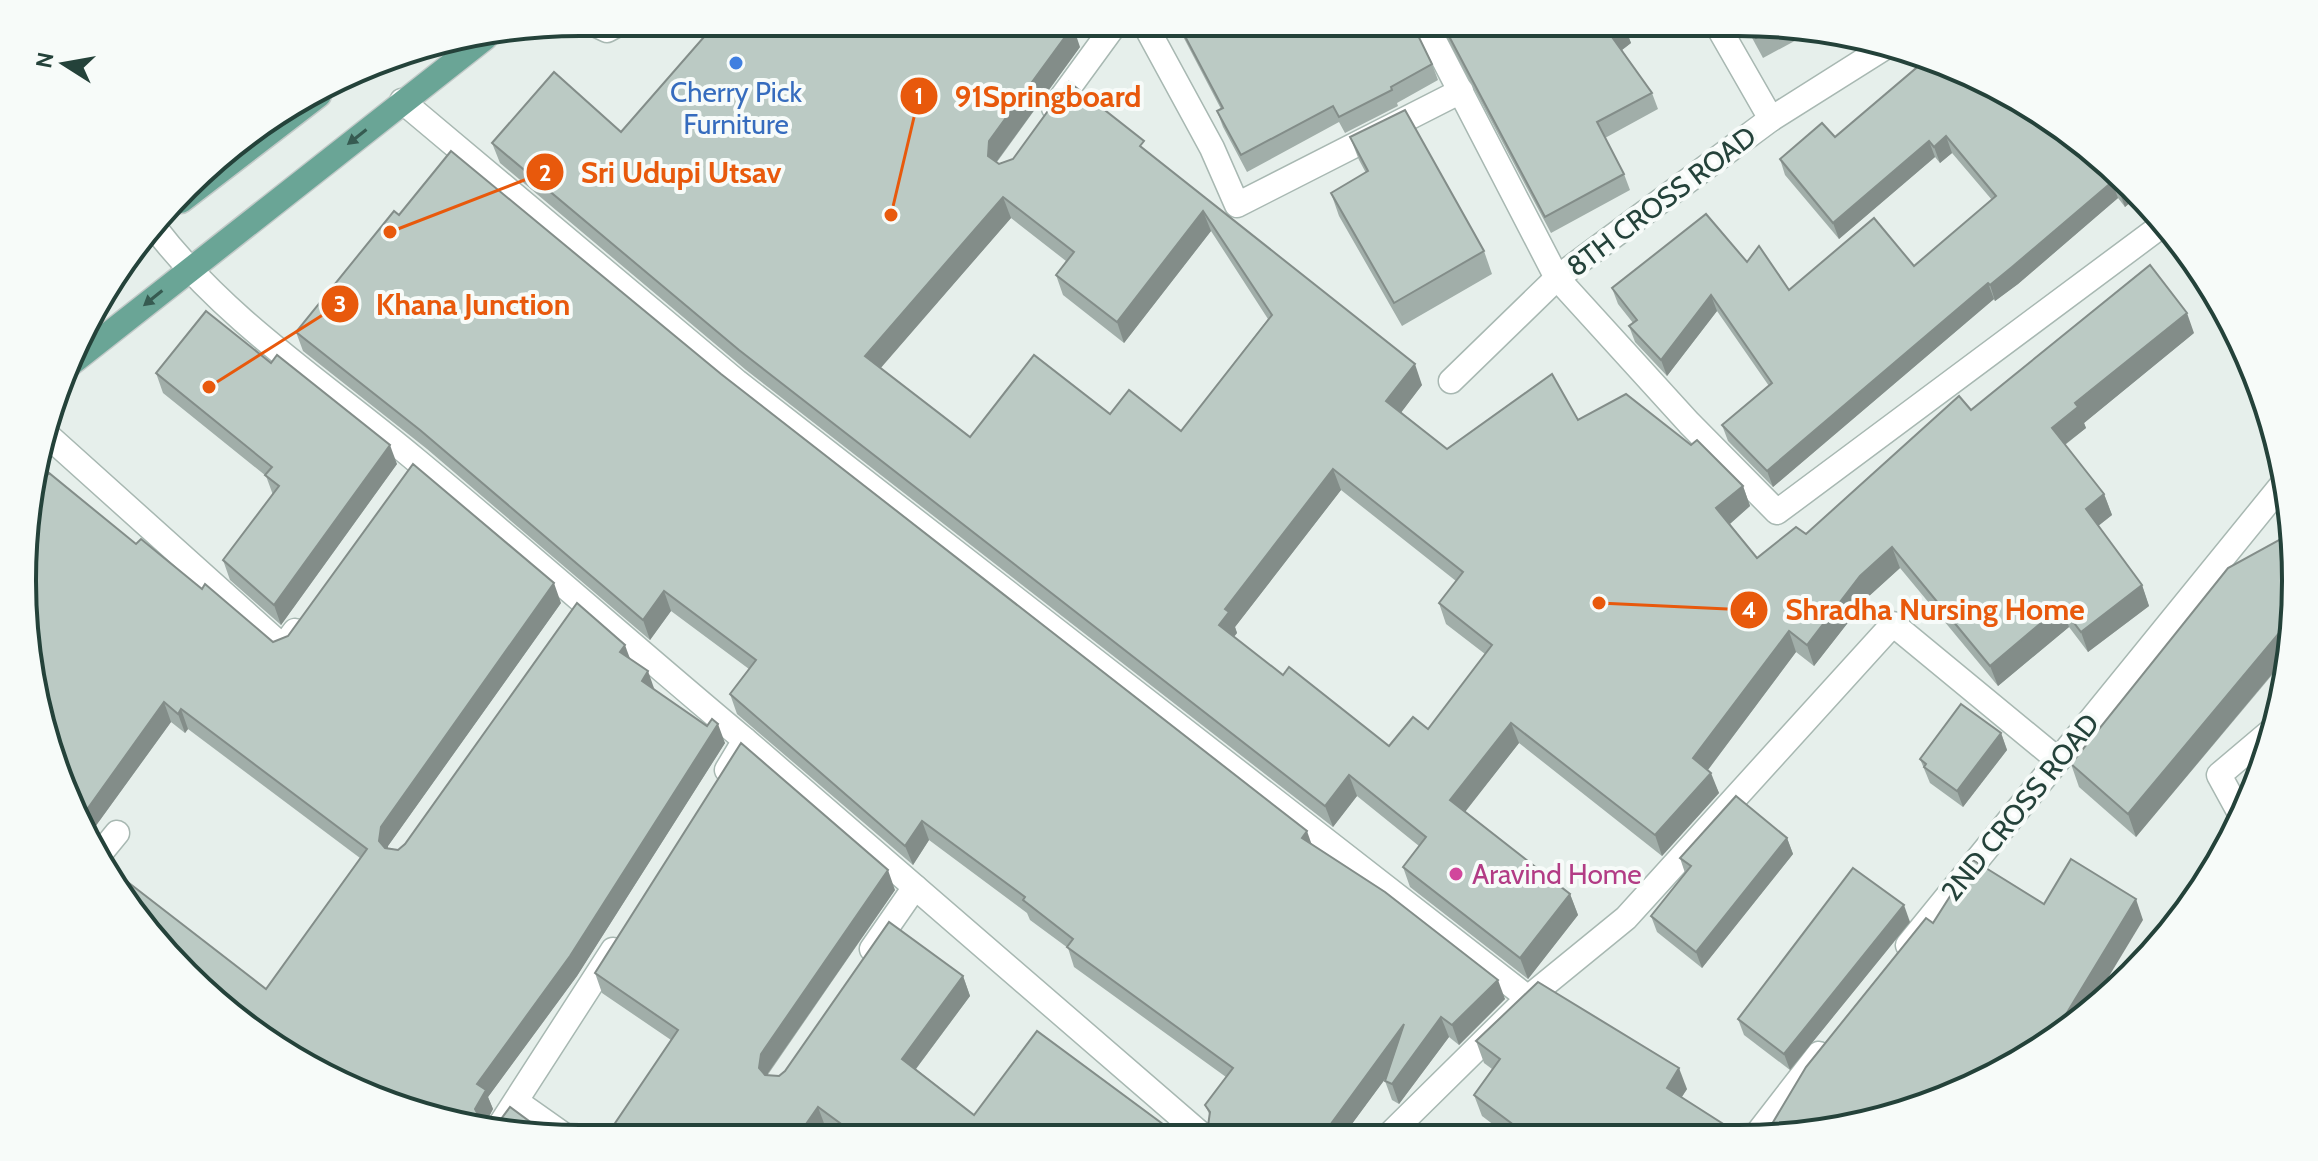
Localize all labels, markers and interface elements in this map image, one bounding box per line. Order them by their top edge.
north arrow [24,24,104,104]
text: N [30,50,60,70]
marker: Cherry Pick Furniture [727,54,745,72]
callout: 91Springboard [899,69,1158,123]
place label: Cherry Pick Furniture [670,75,802,141]
text: 91Springboard [955,78,1141,115]
text: 1 [915,81,923,110]
street label: 8TH CROSS ROAD [1560,119,1762,283]
one-way arrow [347,128,367,144]
callout: Sri Udupi Utsav [525,145,798,199]
text: Sri Udupi Utsav [581,154,781,191]
text: 2 [539,158,551,187]
callout: Khana Junction [320,277,587,331]
text: Khana Junction [376,286,570,323]
one-way arrow [142,289,163,306]
text: 3 [334,289,346,318]
callout: Shradha Nursing Home [1729,583,2101,637]
text: Shradha Nursing Home [1785,591,2085,628]
text: 4 [1742,595,1756,624]
street label: 2ND CROSS ROAD [1934,706,2106,908]
place label: Aravind Home [1472,857,1642,891]
marker: Aravind Home [1447,865,1465,883]

